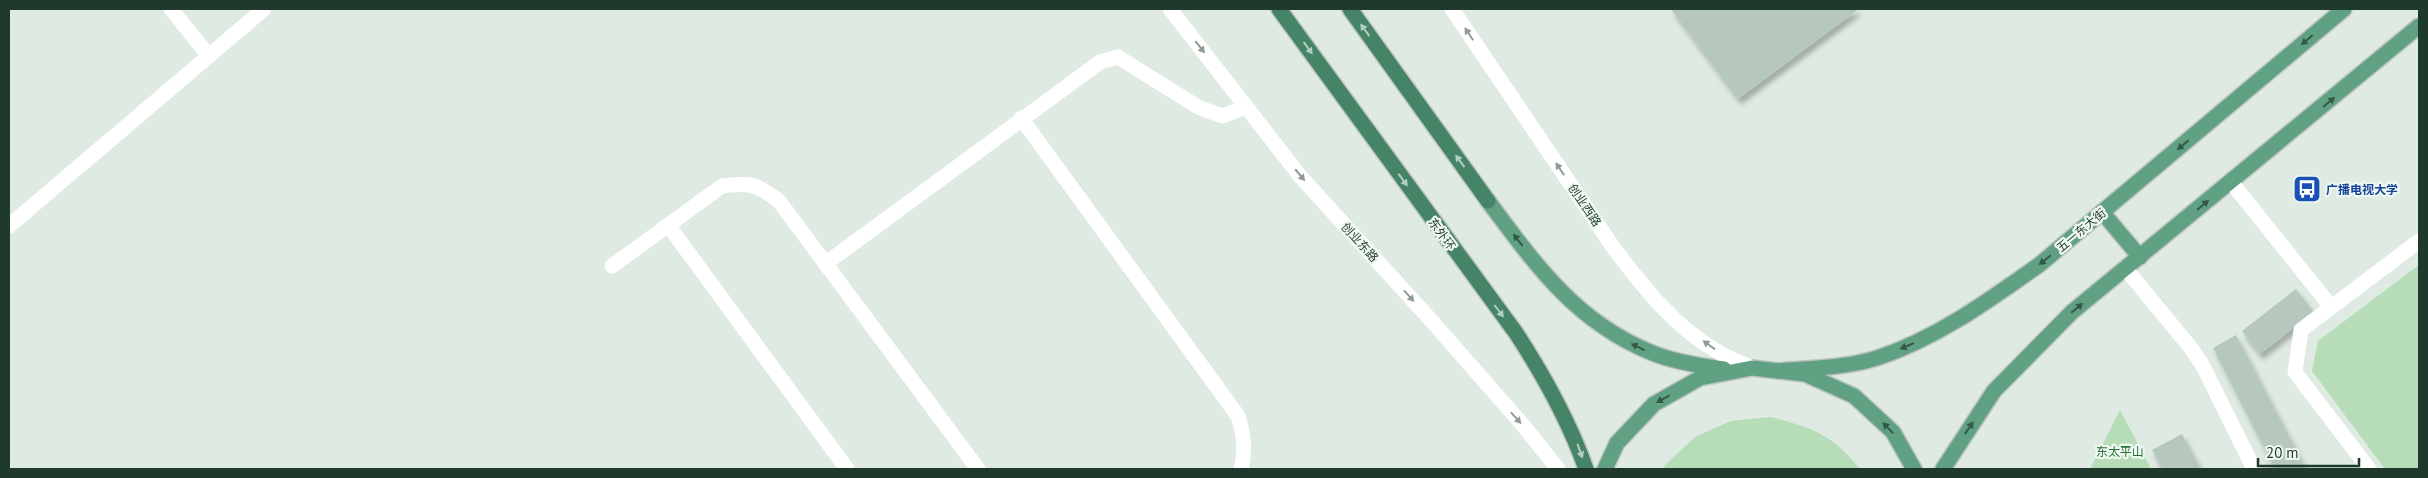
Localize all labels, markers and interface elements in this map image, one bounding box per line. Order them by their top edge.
one-way arrow [1360,23,1370,36]
one-way arrow [1464,28,1474,41]
one-way arrow [2301,34,2313,45]
one-way arrow [1194,40,1205,53]
one-way arrow [1302,41,1313,54]
one-way arrow [2322,96,2334,108]
one-way arrow [2176,139,2189,150]
one-way arrow [1455,154,1465,168]
one-way arrow [1555,162,1565,176]
one-way arrow [1294,169,1306,181]
one-way arrow [1398,173,1408,187]
bus stop icon: 广播电视大学 [2292,174,2322,204]
street label: 创业西路 [1565,181,1605,229]
place label: 广播电视大学 [2326,182,2398,197]
one-way arrow [2196,199,2209,210]
street label: 五一东大街 [2053,205,2109,255]
street label: 东外环 [1425,215,1459,253]
street label: 创业东路 [1338,219,1382,265]
one-way arrow [1512,234,1523,247]
one-way arrow [2039,255,2052,266]
one-way arrow [1403,289,1415,301]
one-way arrow [2071,302,2084,313]
one-way arrow [1493,304,1504,317]
one-way arrow [1703,340,1716,351]
one-way arrow [1631,342,1645,350]
one-way arrow [1900,342,1914,350]
one-way arrow [1656,395,1669,404]
one-way arrow [1510,411,1522,423]
one-way arrow [1964,421,1974,435]
one-way arrow [1882,422,1894,434]
scale bar [2258,436,2359,468]
text: 20 m [2266,443,2299,462]
one-way arrow [1577,444,1584,459]
park label: 东太平山 [2096,444,2144,459]

